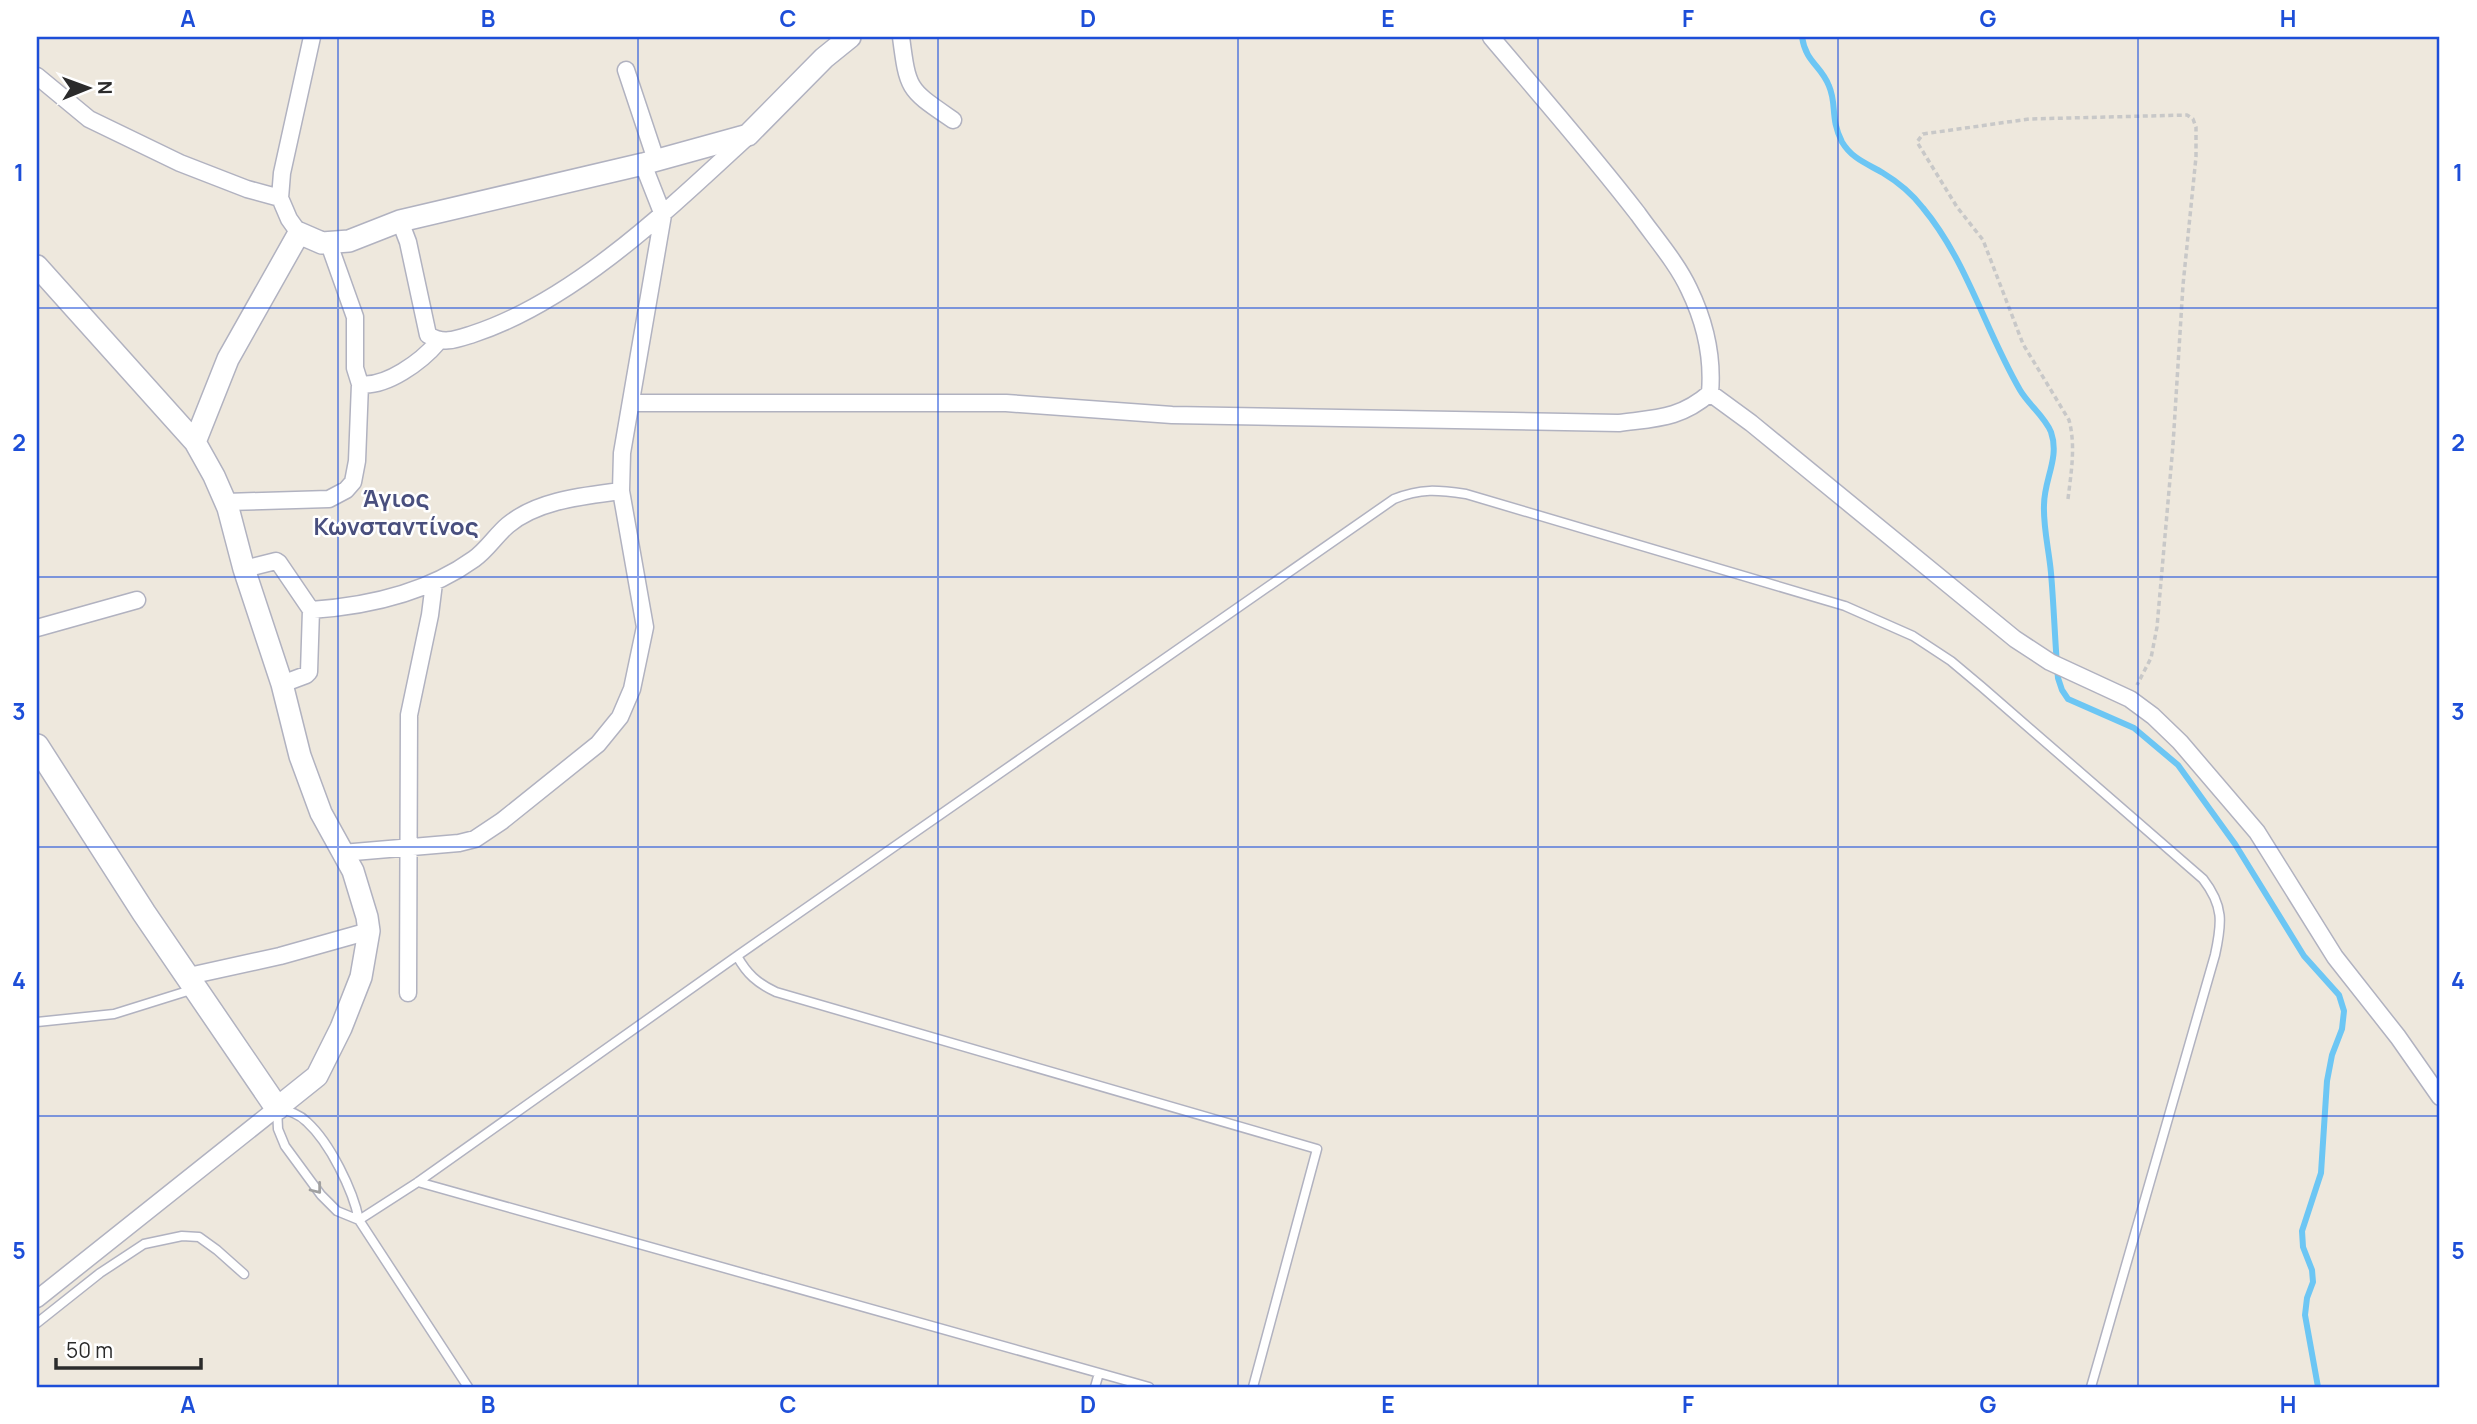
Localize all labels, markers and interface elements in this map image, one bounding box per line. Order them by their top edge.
text: A [180,2,196,34]
text: B [481,2,495,34]
text: C [780,2,797,34]
text: D [1080,2,1096,34]
text: E [1381,2,1395,34]
text: F [1682,2,1694,34]
text: G [1980,2,1997,34]
text: H [2280,2,2296,34]
north arrow [52,52,122,122]
text: N [92,81,118,95]
text: 1 [14,156,24,188]
text: 1 [2453,156,2463,188]
text: 2 [12,426,26,458]
text: 2 [2451,426,2465,458]
district label: Άγιος Κωνσταντίνος [314,481,479,542]
text: 3 [12,695,26,727]
text: 3 [2451,695,2465,727]
text: 4 [12,964,26,996]
text: 4 [2451,964,2465,996]
one-way arrow [308,1181,321,1194]
text: 5 [12,1234,26,1266]
text: 5 [2451,1234,2465,1266]
scale bar [56,1326,201,1370]
text: 50 m [66,1336,113,1364]
text: A [180,1388,196,1420]
text: B [481,1388,495,1420]
text: C [780,1388,797,1420]
text: D [1080,1388,1096,1420]
text: E [1381,1388,1395,1420]
text: F [1682,1388,1694,1420]
text: G [1980,1388,1997,1420]
text: H [2280,1388,2296,1420]

